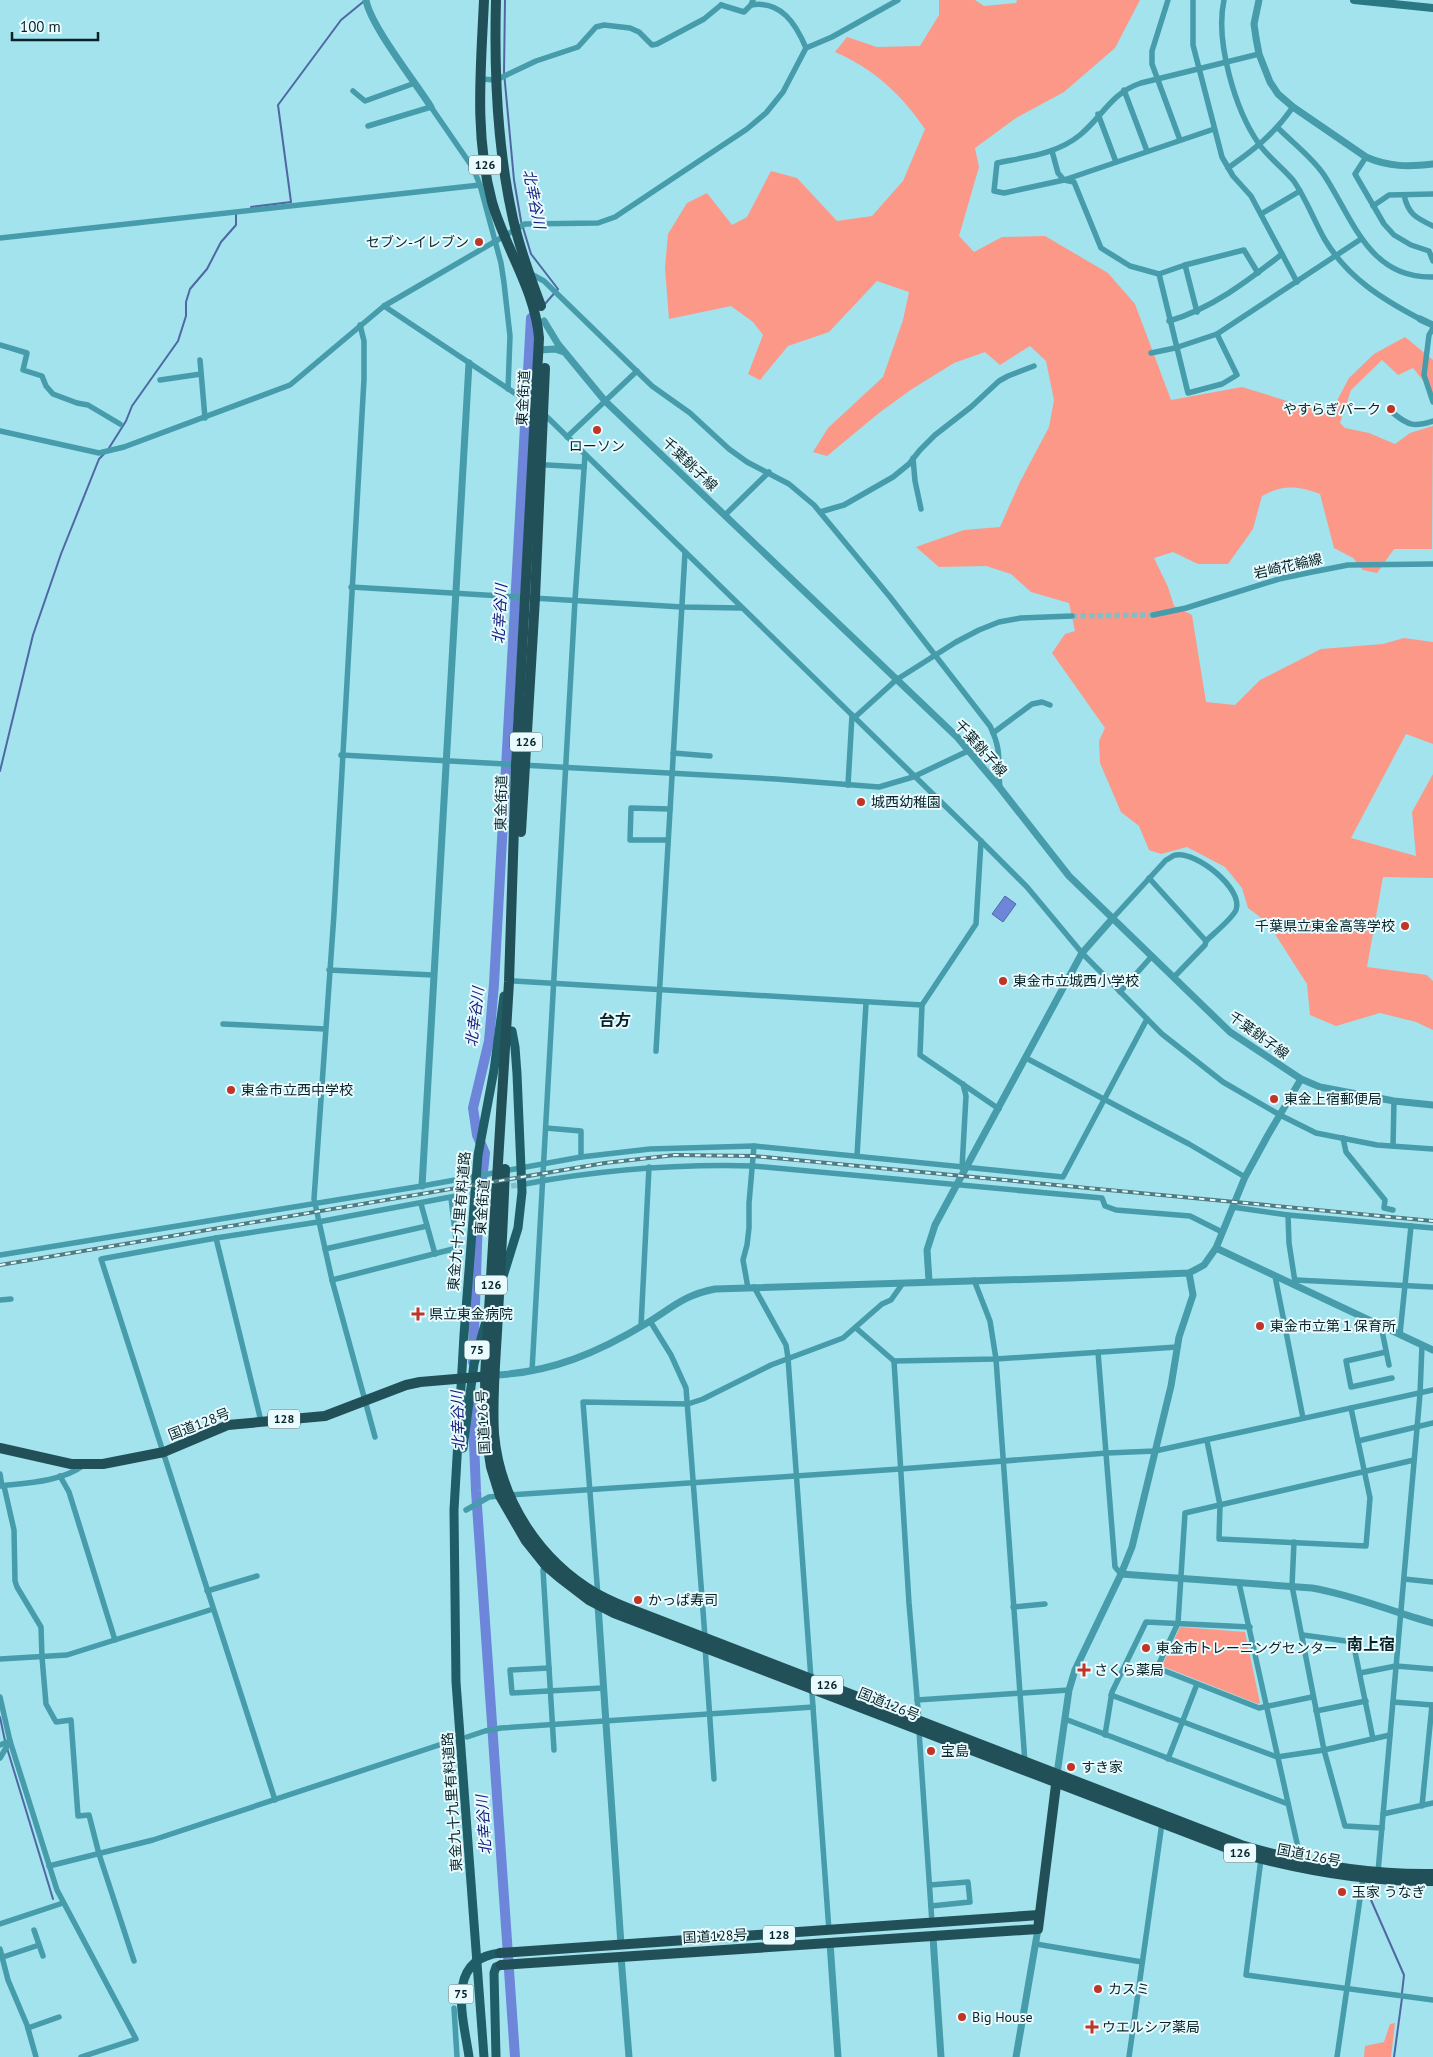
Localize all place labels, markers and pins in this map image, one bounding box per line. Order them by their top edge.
place label: セブン-イレブン [366,233,469,251]
marker: セブン-イレブン [473,236,485,248]
place label: やすらぎパーク [1283,400,1381,418]
marker: やすらぎパーク [1385,403,1397,415]
marker: ローソン [591,424,603,436]
place label: ローソン [569,437,625,455]
place label: 城西幼稚園 [871,793,941,811]
marker: 城西幼稚園 [855,796,867,808]
place label: 千葉県立東金高等学校 [1255,917,1395,935]
marker: 千葉県立東金高等学校 [1399,920,1411,932]
place label: 東金市立城西小学校 [1013,972,1139,990]
marker: 東金市立城西小学校 [997,975,1009,987]
place label: 東金市立西中学校 [241,1081,353,1099]
marker: 東金市立西中学校 [225,1084,237,1096]
place label: 東金上宿郵便局 [1284,1090,1382,1108]
marker: 東金上宿郵便局 [1268,1093,1280,1105]
place label: 県立東金病院 [429,1305,513,1323]
marker: 県立東金病院 [411,1307,425,1321]
place label: 東金市立第１保育所 [1270,1317,1396,1335]
marker: 東金市立第１保育所 [1254,1320,1266,1332]
place label: かっぱ寿司 [648,1591,718,1609]
marker: かっぱ寿司 [632,1594,644,1606]
place label: 東金市トレーニングセンター [1156,1639,1338,1657]
marker: 東金市トレーニングセンター [1140,1642,1152,1654]
place label: さくら薬局 [1094,1661,1164,1679]
marker: さくら薬局 [1078,1664,1090,1676]
place label: 宝島 [941,1742,969,1760]
marker: 宝島 [925,1745,937,1757]
place label: すき家 [1081,1758,1123,1776]
marker: すき家 [1065,1761,1077,1773]
place label: 玉家 うなぎ [1352,1883,1426,1901]
marker: 玉家 うなぎ [1336,1886,1348,1898]
place label: カスミ [1108,1980,1150,1998]
marker: カスミ [1092,1983,1104,1995]
place label: Big House [972,2008,1033,2026]
marker: Big House [956,2011,968,2023]
place label: ウエルシア薬局 [1102,2018,1200,2036]
marker: ウエルシア薬局 [1086,2021,1098,2033]

